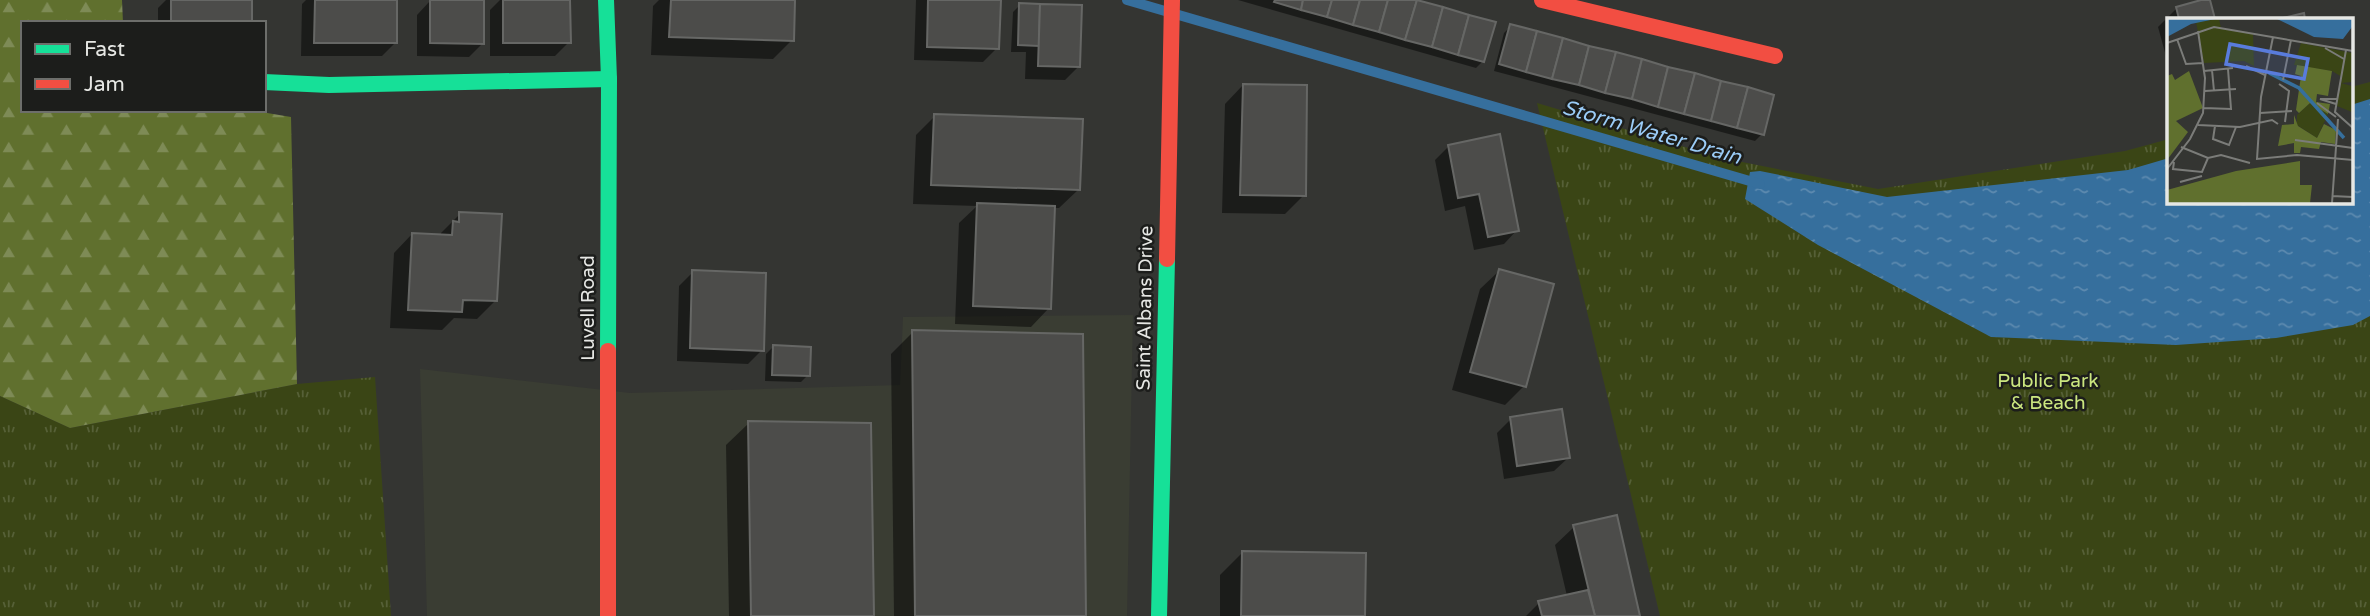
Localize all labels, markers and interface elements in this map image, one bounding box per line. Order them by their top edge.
inset map [2167,18,2352,203]
legend [21,21,266,112]
text: Fast [84,37,125,62]
text: Jam [84,72,125,97]
water label: Storm Water Drain [1560,95,1745,170]
street label: Saint Albans Drive [1133,226,1157,390]
street label: Luvell Road [577,255,599,361]
park label: Public Park & Beach [1997,370,2099,414]

